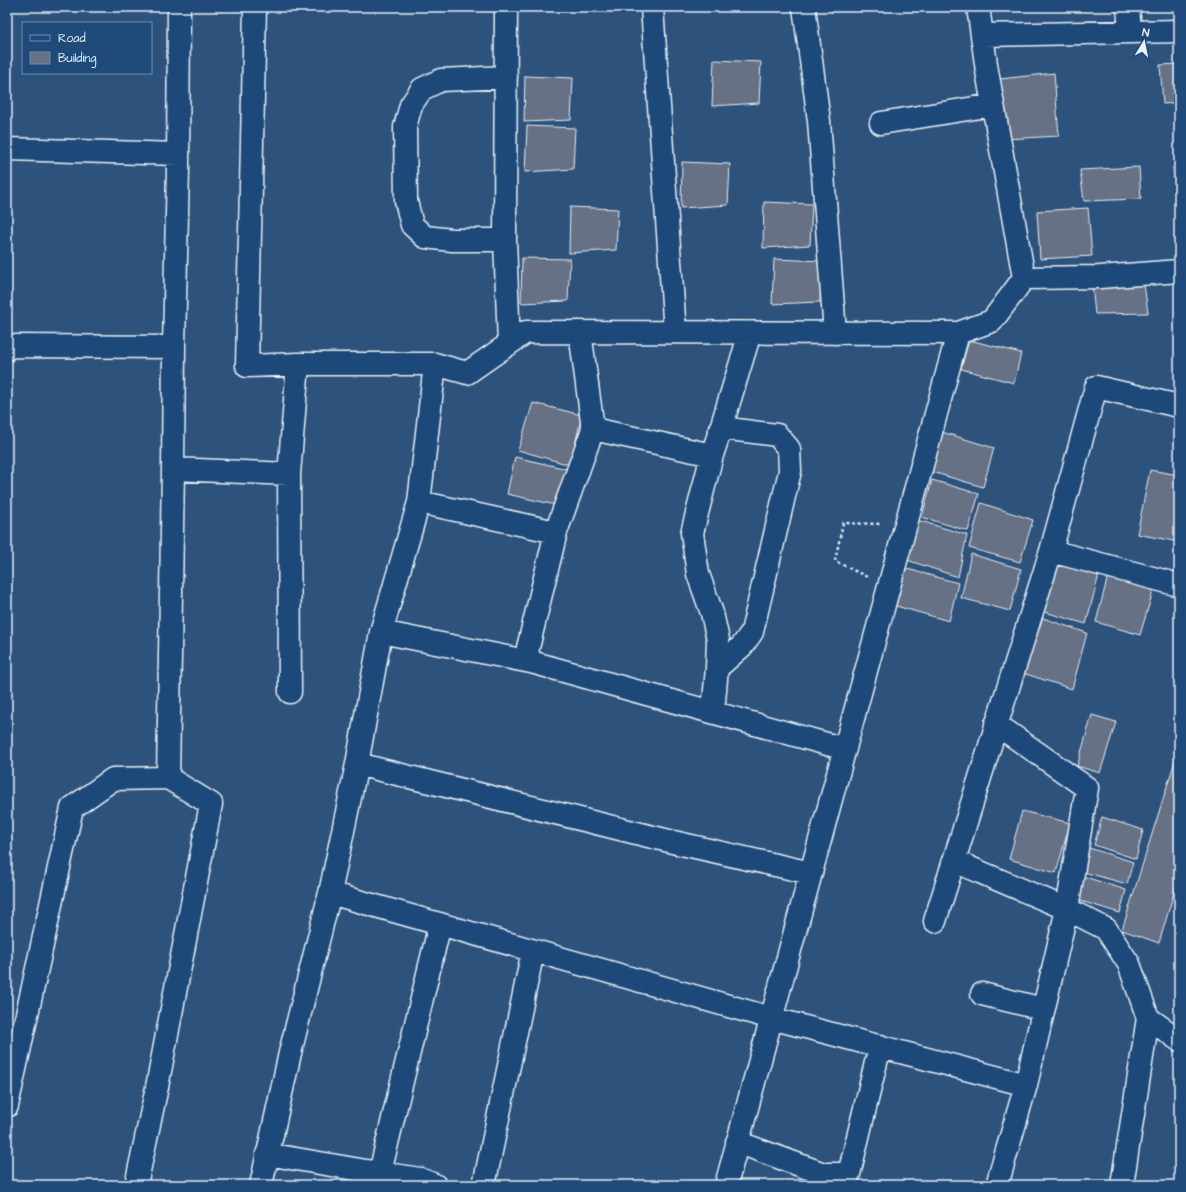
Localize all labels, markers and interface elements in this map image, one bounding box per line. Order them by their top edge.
legend [22,22,152,74]
north arrow [1124,22,1164,62]
text: N [1141,25,1150,41]
text: Road [58,30,86,47]
text: Building [58,50,96,68]

